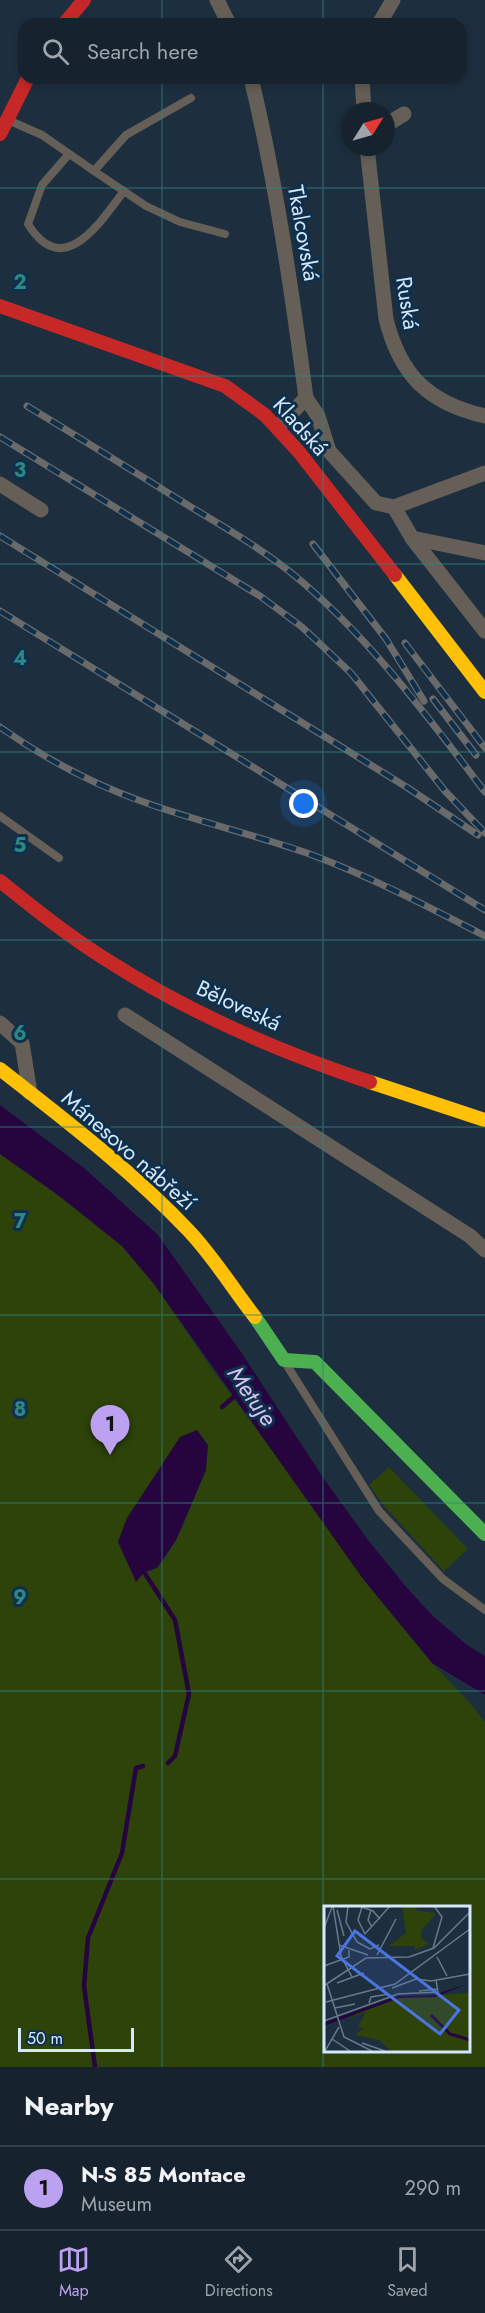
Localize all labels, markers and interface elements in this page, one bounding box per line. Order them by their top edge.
search box [18,18,467,84]
icon: search [39,35,72,68]
text: Search here [87,35,198,67]
north arrow [341,102,395,156]
street label: Tkalcovská [280,183,328,283]
text: 2 [13,268,27,297]
street label: Ruská [388,274,428,332]
street label: Kladská [266,389,336,463]
text: 3 [14,456,26,485]
text: 4 [13,644,27,673]
your location [289,789,318,818]
text: 5 [14,831,27,860]
street label: Běloveská [191,971,287,1039]
text: 6 [13,1019,27,1048]
street label: Mánesovo nábřeží [55,1082,204,1218]
text: 7 [14,1207,27,1236]
water label: Metuje [219,1358,286,1433]
text: 8 [14,1395,26,1424]
pin: 1 [90,1406,130,1455]
text: 9 [13,1583,27,1612]
inset map [324,1906,470,2052]
scale bar [18,2025,134,2052]
text: 50 m [27,2027,63,2050]
text: Nearby [24,2087,113,2125]
text: N-S 85 Montace [81,2158,246,2190]
text: 1 [38,2174,49,2203]
text: 290 m [405,2174,461,2203]
text: Museum [81,2190,152,2219]
tab: Map [57,2243,90,2302]
tab: Directions [205,2243,273,2302]
tab: Saved [387,2243,428,2302]

